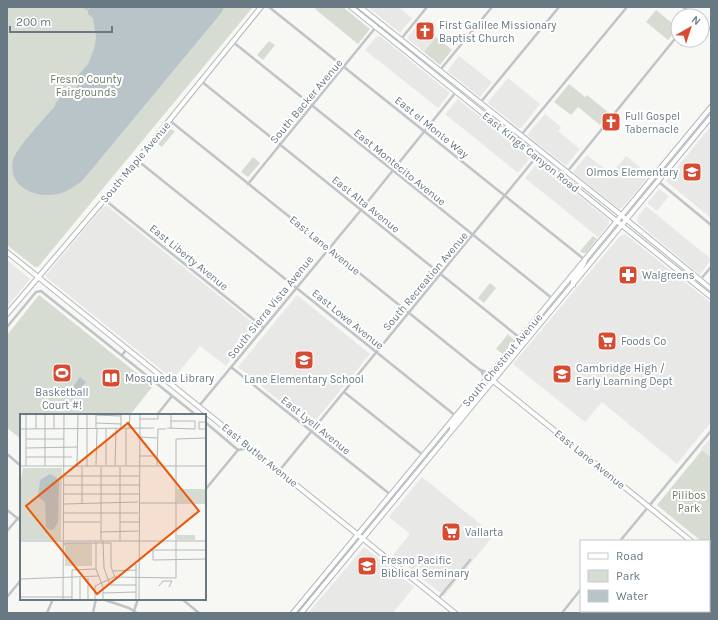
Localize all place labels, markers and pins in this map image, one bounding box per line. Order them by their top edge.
place label: First Galilee Missionary Baptist Church [439,19,556,45]
church icon: First Galilee Missionary Baptist Church [414,20,436,42]
place label: Full Gospel Tabernacle [625,110,680,136]
church icon: Full Gospel Tabernacle [600,111,622,133]
school or university icon: Olmos Elementary [681,161,703,183]
place label: Olmos Elementary [586,166,678,179]
pharmacy icon: Walgreens [617,264,639,286]
place label: Walgreens [642,269,695,282]
supermarket icon: Foods Co [596,330,618,352]
place label: Foods Co [621,335,666,348]
school or university icon: Lane Elementary School [293,349,315,371]
sports icon: Basketball Court #! [51,362,73,384]
place label: Cambridge High / Early Learning Dept [576,362,673,388]
school or university icon: Cambridge High / Early Learning Dept [551,363,573,385]
library icon: Mosqueda Library [100,367,122,389]
place label: Mosqueda Library [125,372,214,385]
place label: Lane Elementary School [244,373,364,386]
place label: Basketball Court #! [35,386,89,412]
supermarket icon: Vallarta [440,521,462,543]
place label: Vallarta [465,526,503,539]
place label: Fresno Pacific Biblical Seminary [381,554,469,580]
school or university icon: Fresno Pacific Biblical Seminary [356,555,378,577]

